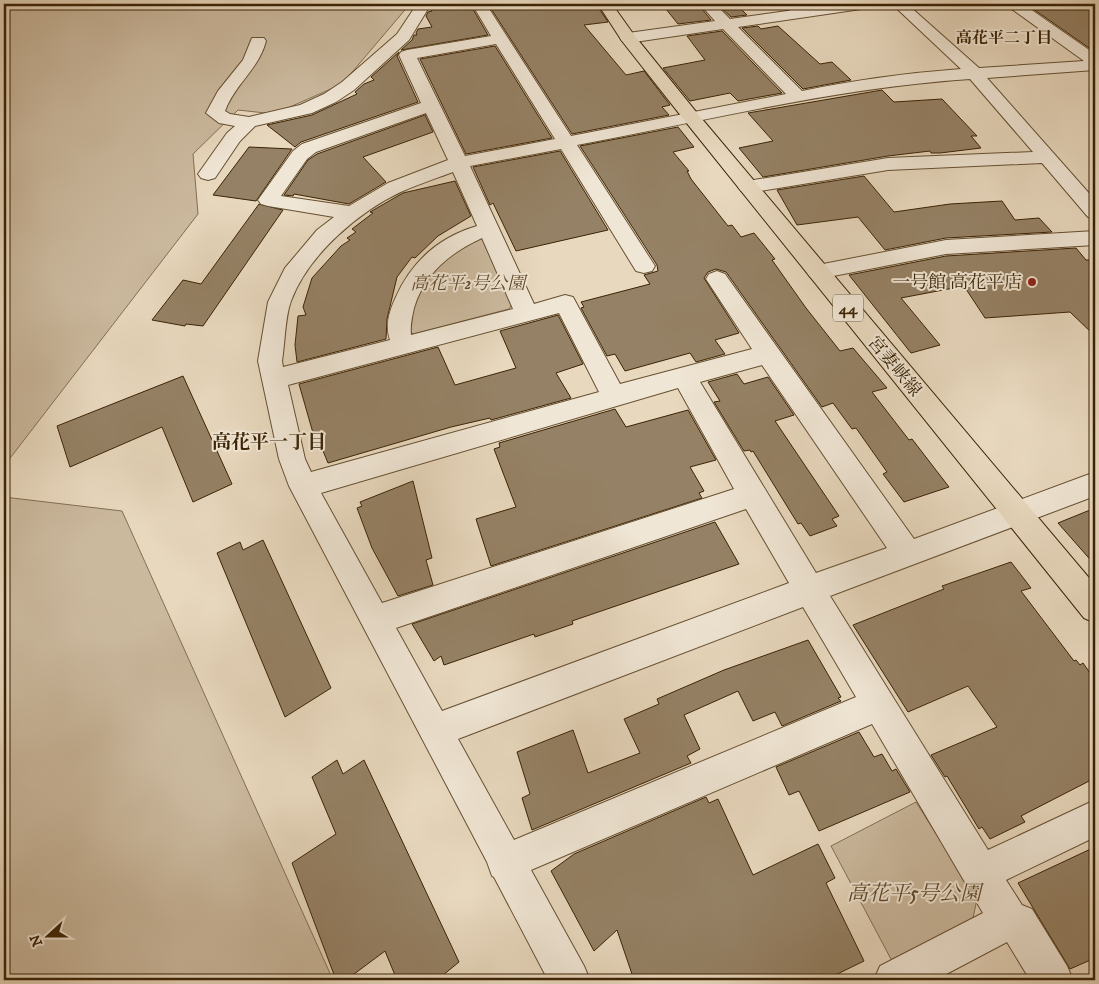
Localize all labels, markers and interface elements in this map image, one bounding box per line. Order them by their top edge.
district label: 高花平二丁目 [956,28,1052,48]
place label: 一号館 高花平店 [892,272,1022,294]
park label: 高花平2号公園 [411,273,528,295]
marker: 一号館 高花平店 [1026,276,1038,288]
road number: 44 [833,294,863,322]
street label: 宮妻峡線 [863,332,926,401]
district label: 高花平一丁目 [212,431,326,454]
park label: 高花平5号公園 [847,881,984,907]
north arrow [22,912,72,962]
text: N [26,931,47,949]

